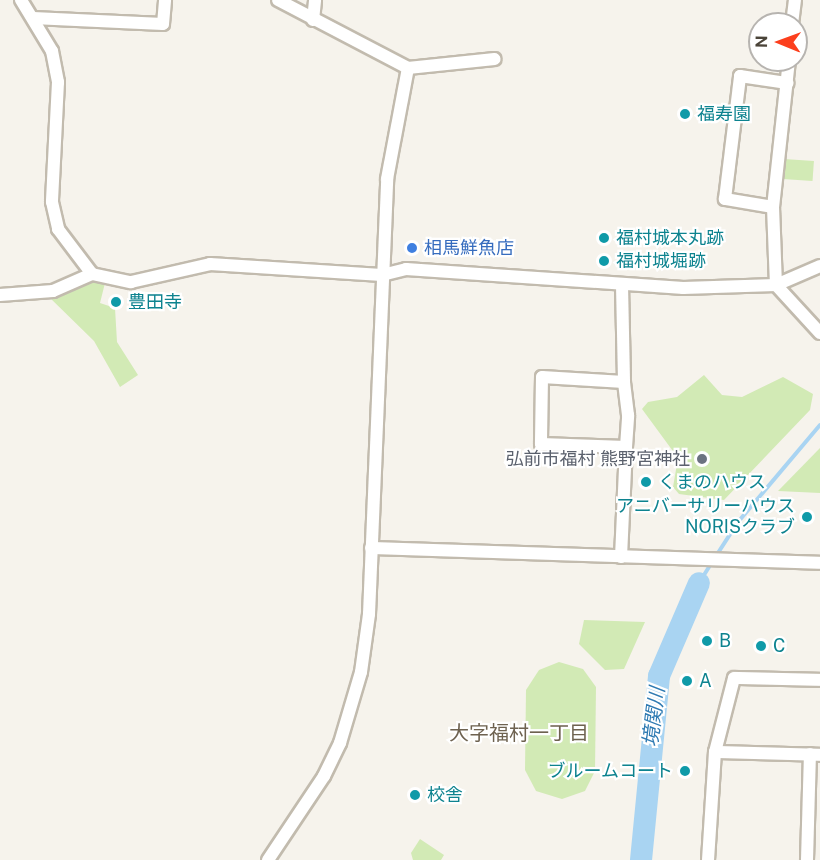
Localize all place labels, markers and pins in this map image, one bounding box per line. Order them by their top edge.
place label: 福寿園 [697,103,751,125]
marker: 福寿園 [678,107,692,121]
place label: 福村城本丸跡 [616,227,724,249]
marker: 福村城本丸跡 [597,231,611,245]
place label: 相馬鮮魚店 [424,237,514,259]
marker: 相馬鮮魚店 [405,241,419,255]
place label: 福村城堀跡 [616,250,706,272]
marker: 福村城堀跡 [597,254,611,268]
place label: 豊田寺 [128,291,182,313]
marker: 豊田寺 [109,295,123,309]
place label: 弘前市福村 熊野宮神社 [506,448,690,470]
marker: 弘前市福村 熊野宮神社 [695,452,709,466]
place label: くまのハウス [658,471,766,493]
marker: くまのハウス [639,475,653,489]
place label: アニバーサリーハウス NORISクラブ [615,496,795,538]
marker: アニバーサリーハウス NORISクラブ [800,510,814,524]
place label: B [719,630,731,652]
marker: B [700,634,714,648]
place label: C [773,635,785,657]
marker: C [754,639,768,653]
place label: A [699,670,712,692]
marker: A [680,674,694,688]
place label: ブルームコート [547,760,673,782]
marker: ブルームコート [678,764,692,778]
place label: 校舎 [427,784,463,806]
marker: 校舎 [408,788,422,802]

